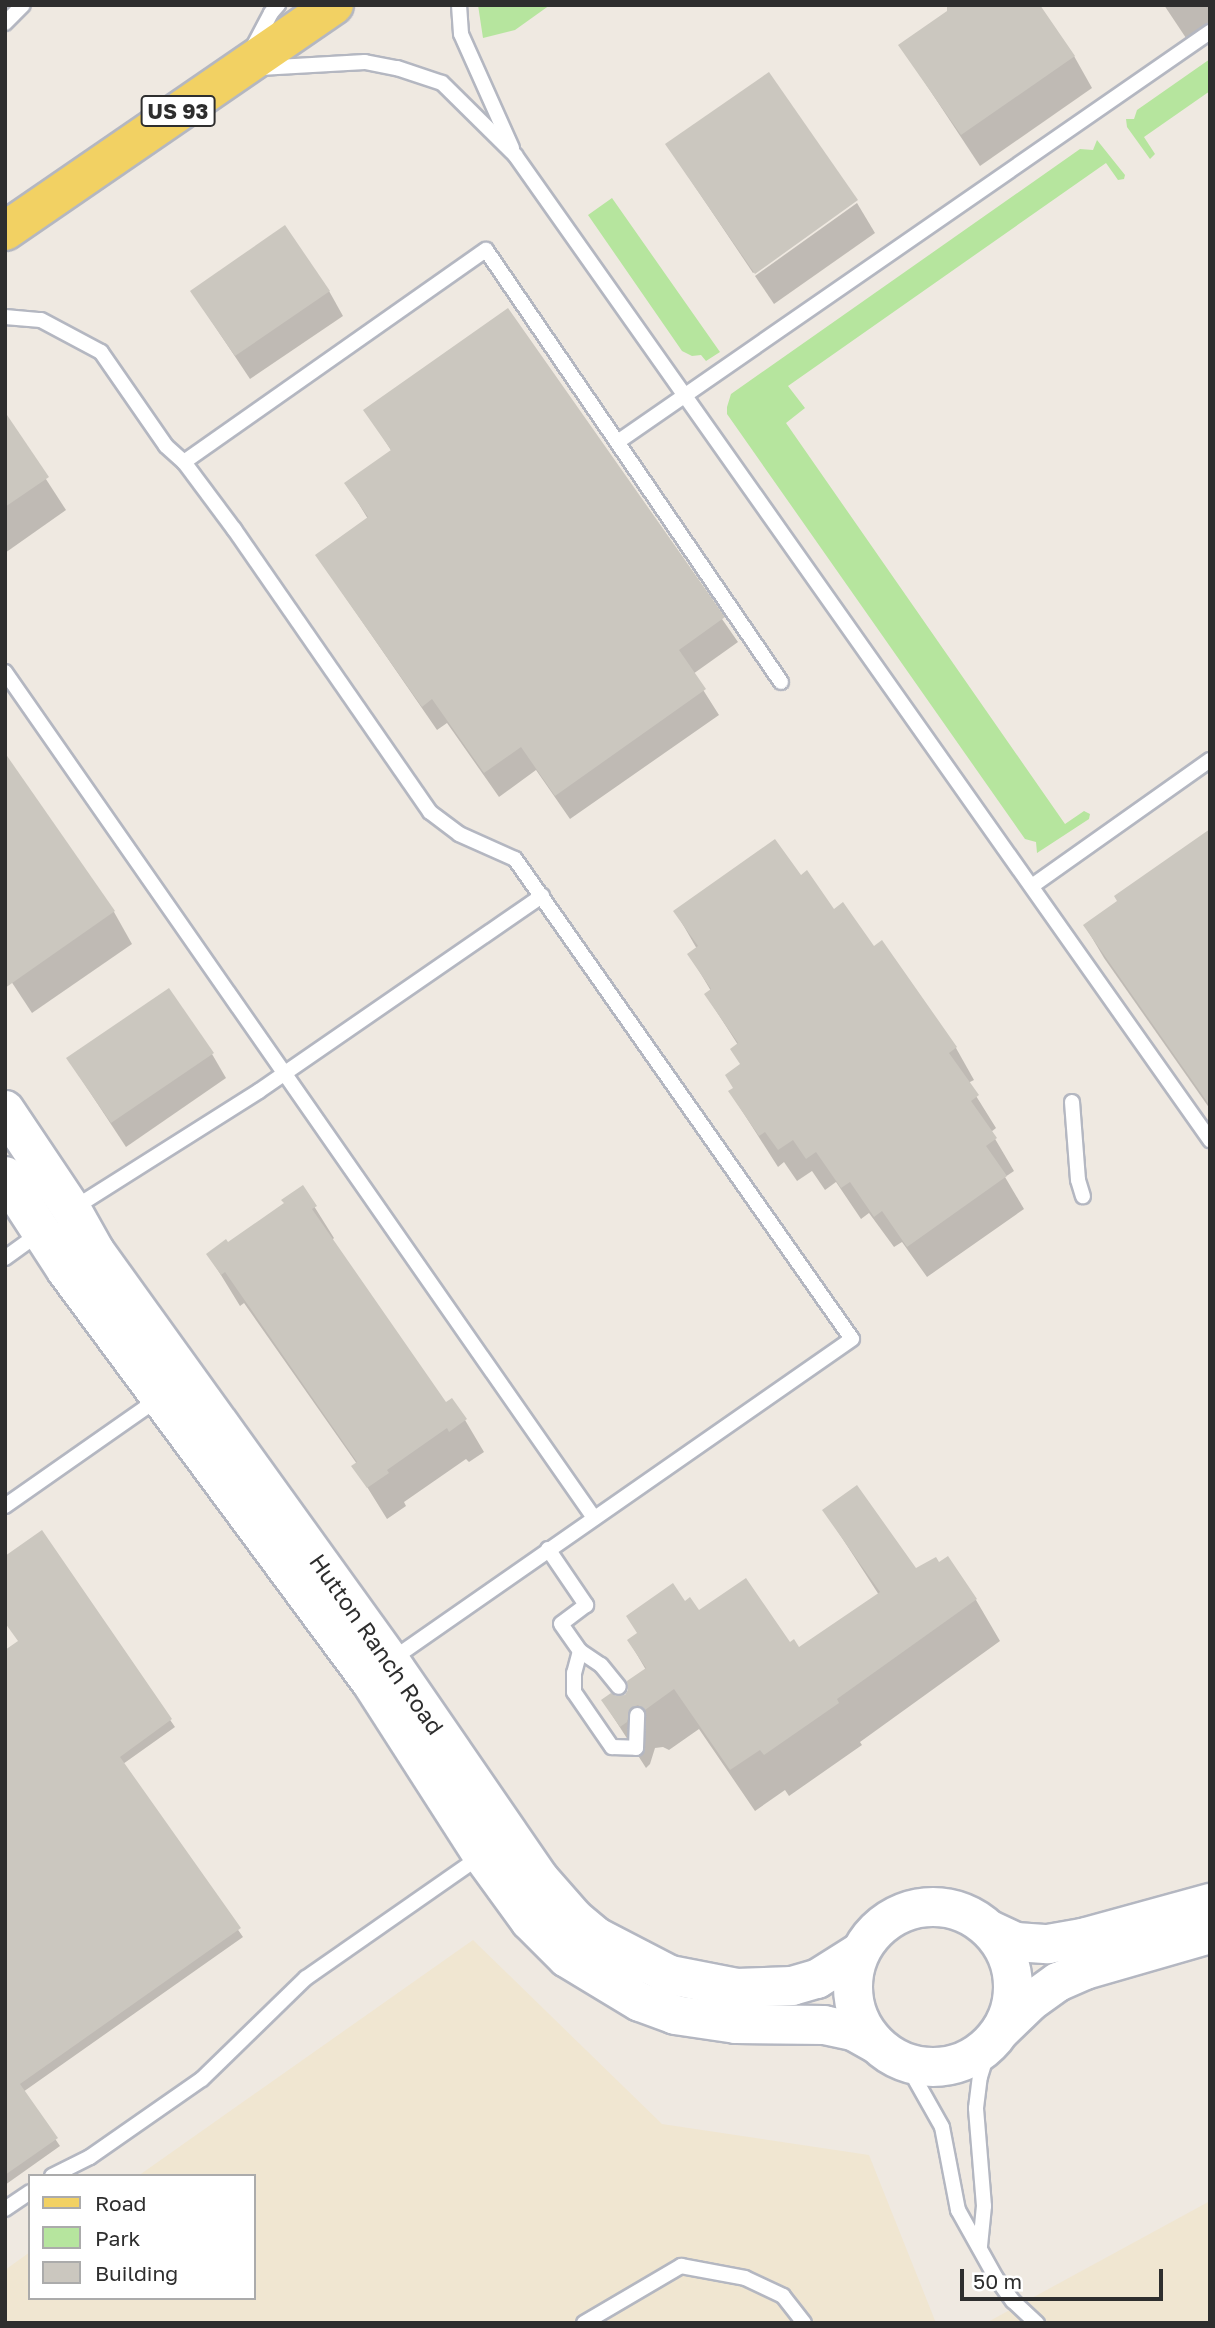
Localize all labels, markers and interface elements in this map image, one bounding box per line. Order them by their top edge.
road number: US 93 [140,94,216,128]
street label: Hutton Ranch Road [304,1548,450,1740]
legend [28,2174,256,2300]
text: Road [95,2190,146,2216]
text: Park [95,2225,140,2251]
scale bar [963,2254,1166,2298]
text: Building [95,2260,178,2286]
text: 50 m [973,2268,1022,2294]

